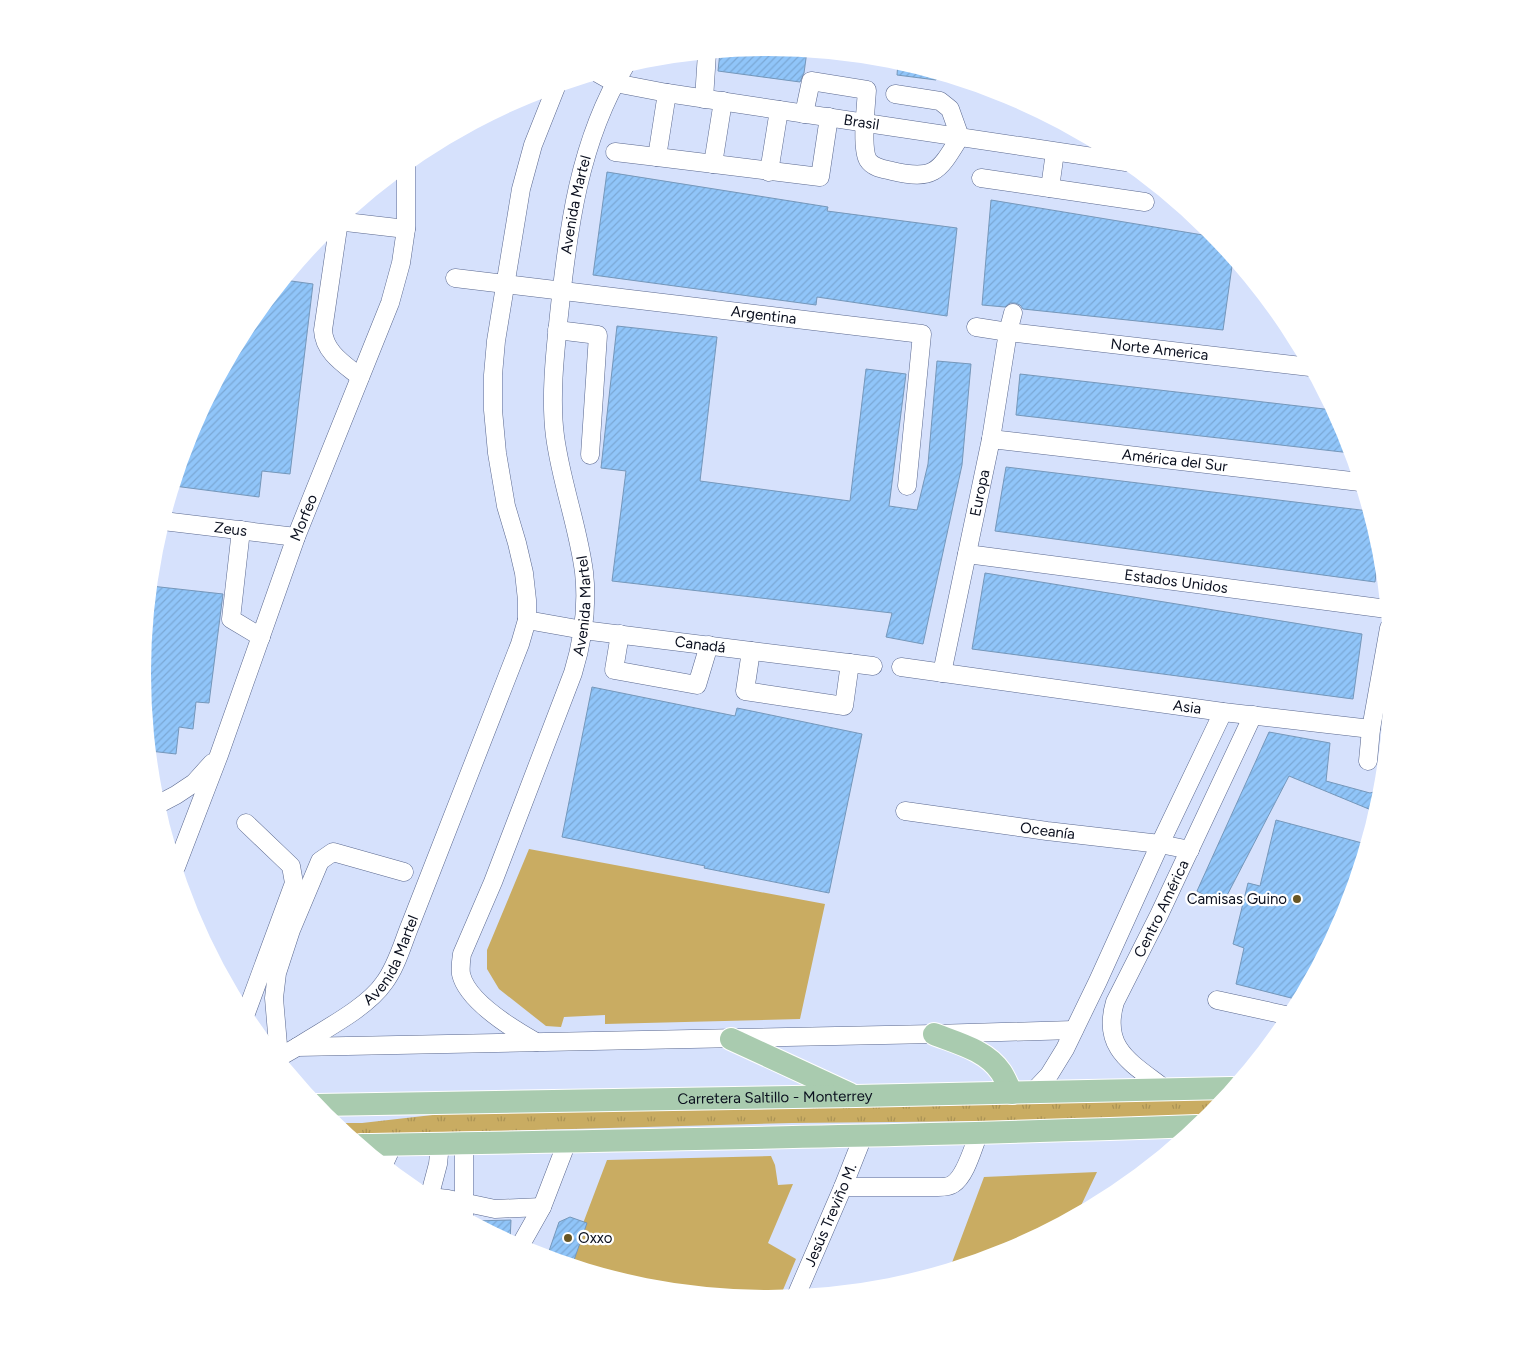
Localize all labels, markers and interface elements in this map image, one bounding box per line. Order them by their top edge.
street label: Brasil [843,111,880,134]
street label: Avenida Martel [557,153,595,255]
street label: Argentina [730,302,798,328]
street label: Norte America [1110,335,1210,364]
street label: América del Sur [1121,445,1228,475]
street label: Europa [966,468,993,518]
street label: Morfeo [286,491,321,544]
street label: Zeus [213,518,248,540]
street label: Avenida Martel [569,554,594,658]
street label: Estados Unidos [1123,566,1229,597]
street label: Canadá [674,632,727,657]
street label: Asia [1172,696,1202,718]
street label: Oceanía [1019,818,1076,843]
street label: Centro América [1130,857,1193,960]
place label: Camisas Guino [1187,890,1287,908]
marker: Camisas Guino [1291,893,1303,905]
street label: Avenida Martel [360,913,422,1009]
street label: Carretera Saltillo - Monterrey [677,1087,873,1108]
street label: Jesús Treviño M. [801,1161,860,1270]
place label: Oxxo [578,1229,613,1247]
marker: Oxxo [562,1232,574,1244]

